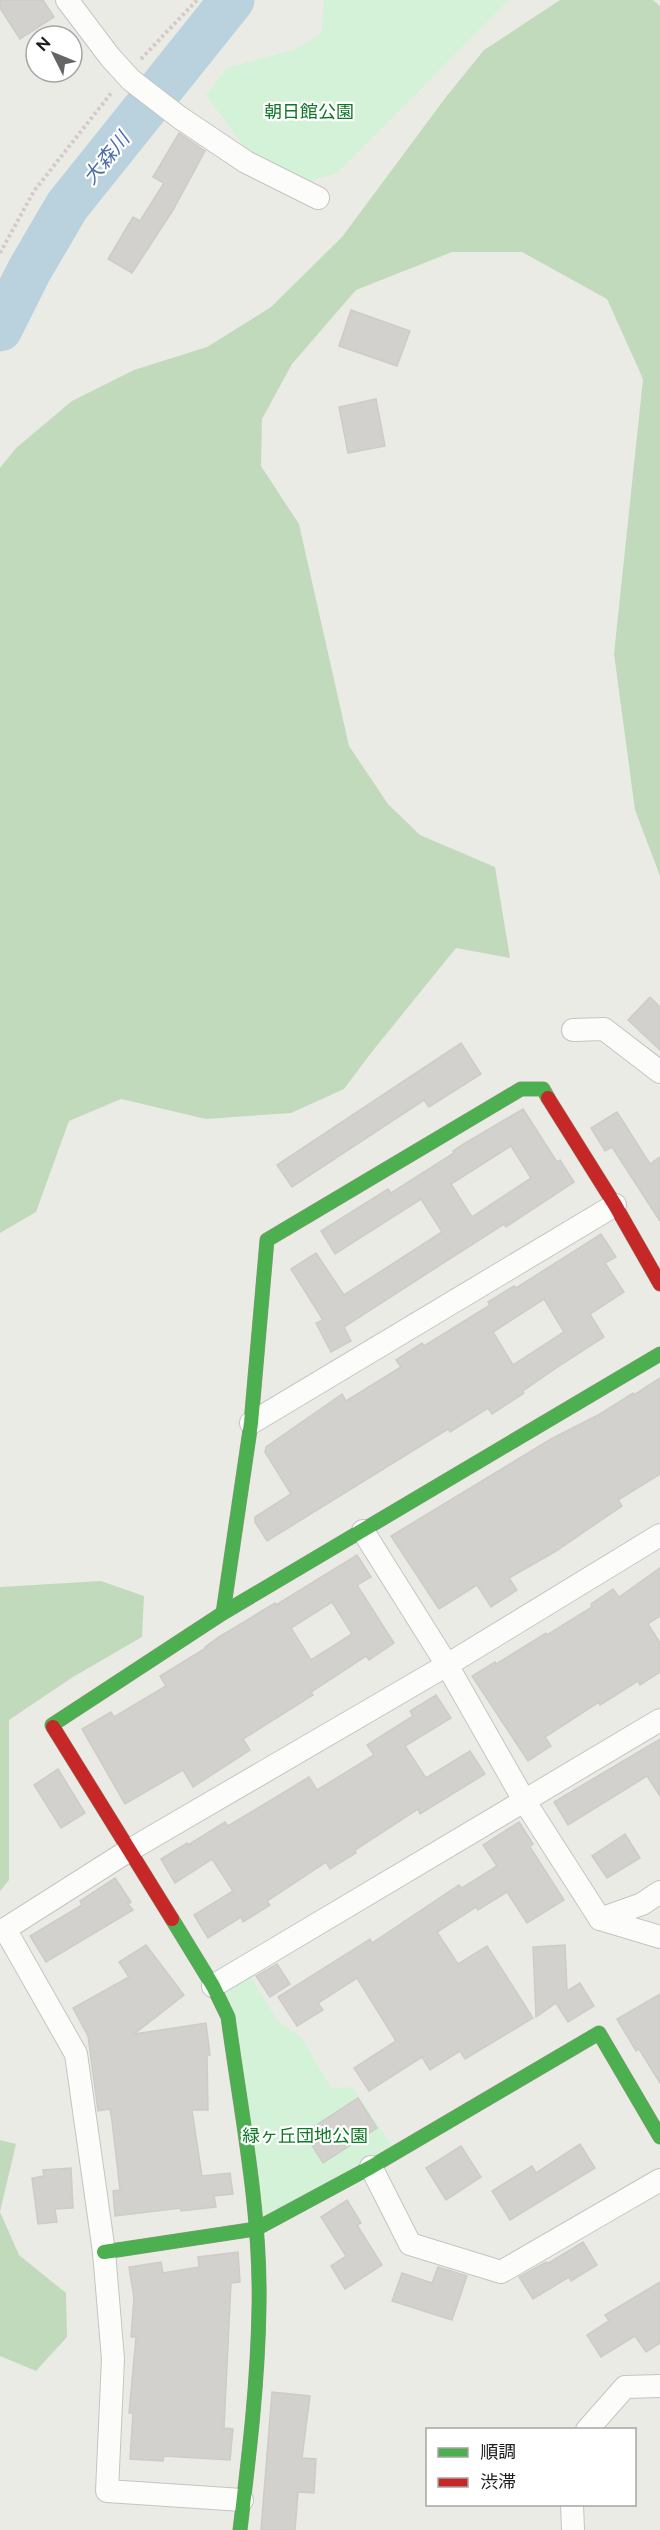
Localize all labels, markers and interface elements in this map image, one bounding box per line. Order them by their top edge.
north arrow [24,24,84,84]
text: N [32,33,55,55]
park label: 朝日館公園 [264,101,354,122]
water label: 大森川 [78,126,135,189]
park label: 緑ヶ丘団地公園 [242,2125,368,2146]
legend [426,2428,636,2506]
text: 順調 [480,2441,516,2462]
text: 渋滞 [480,2471,516,2492]

